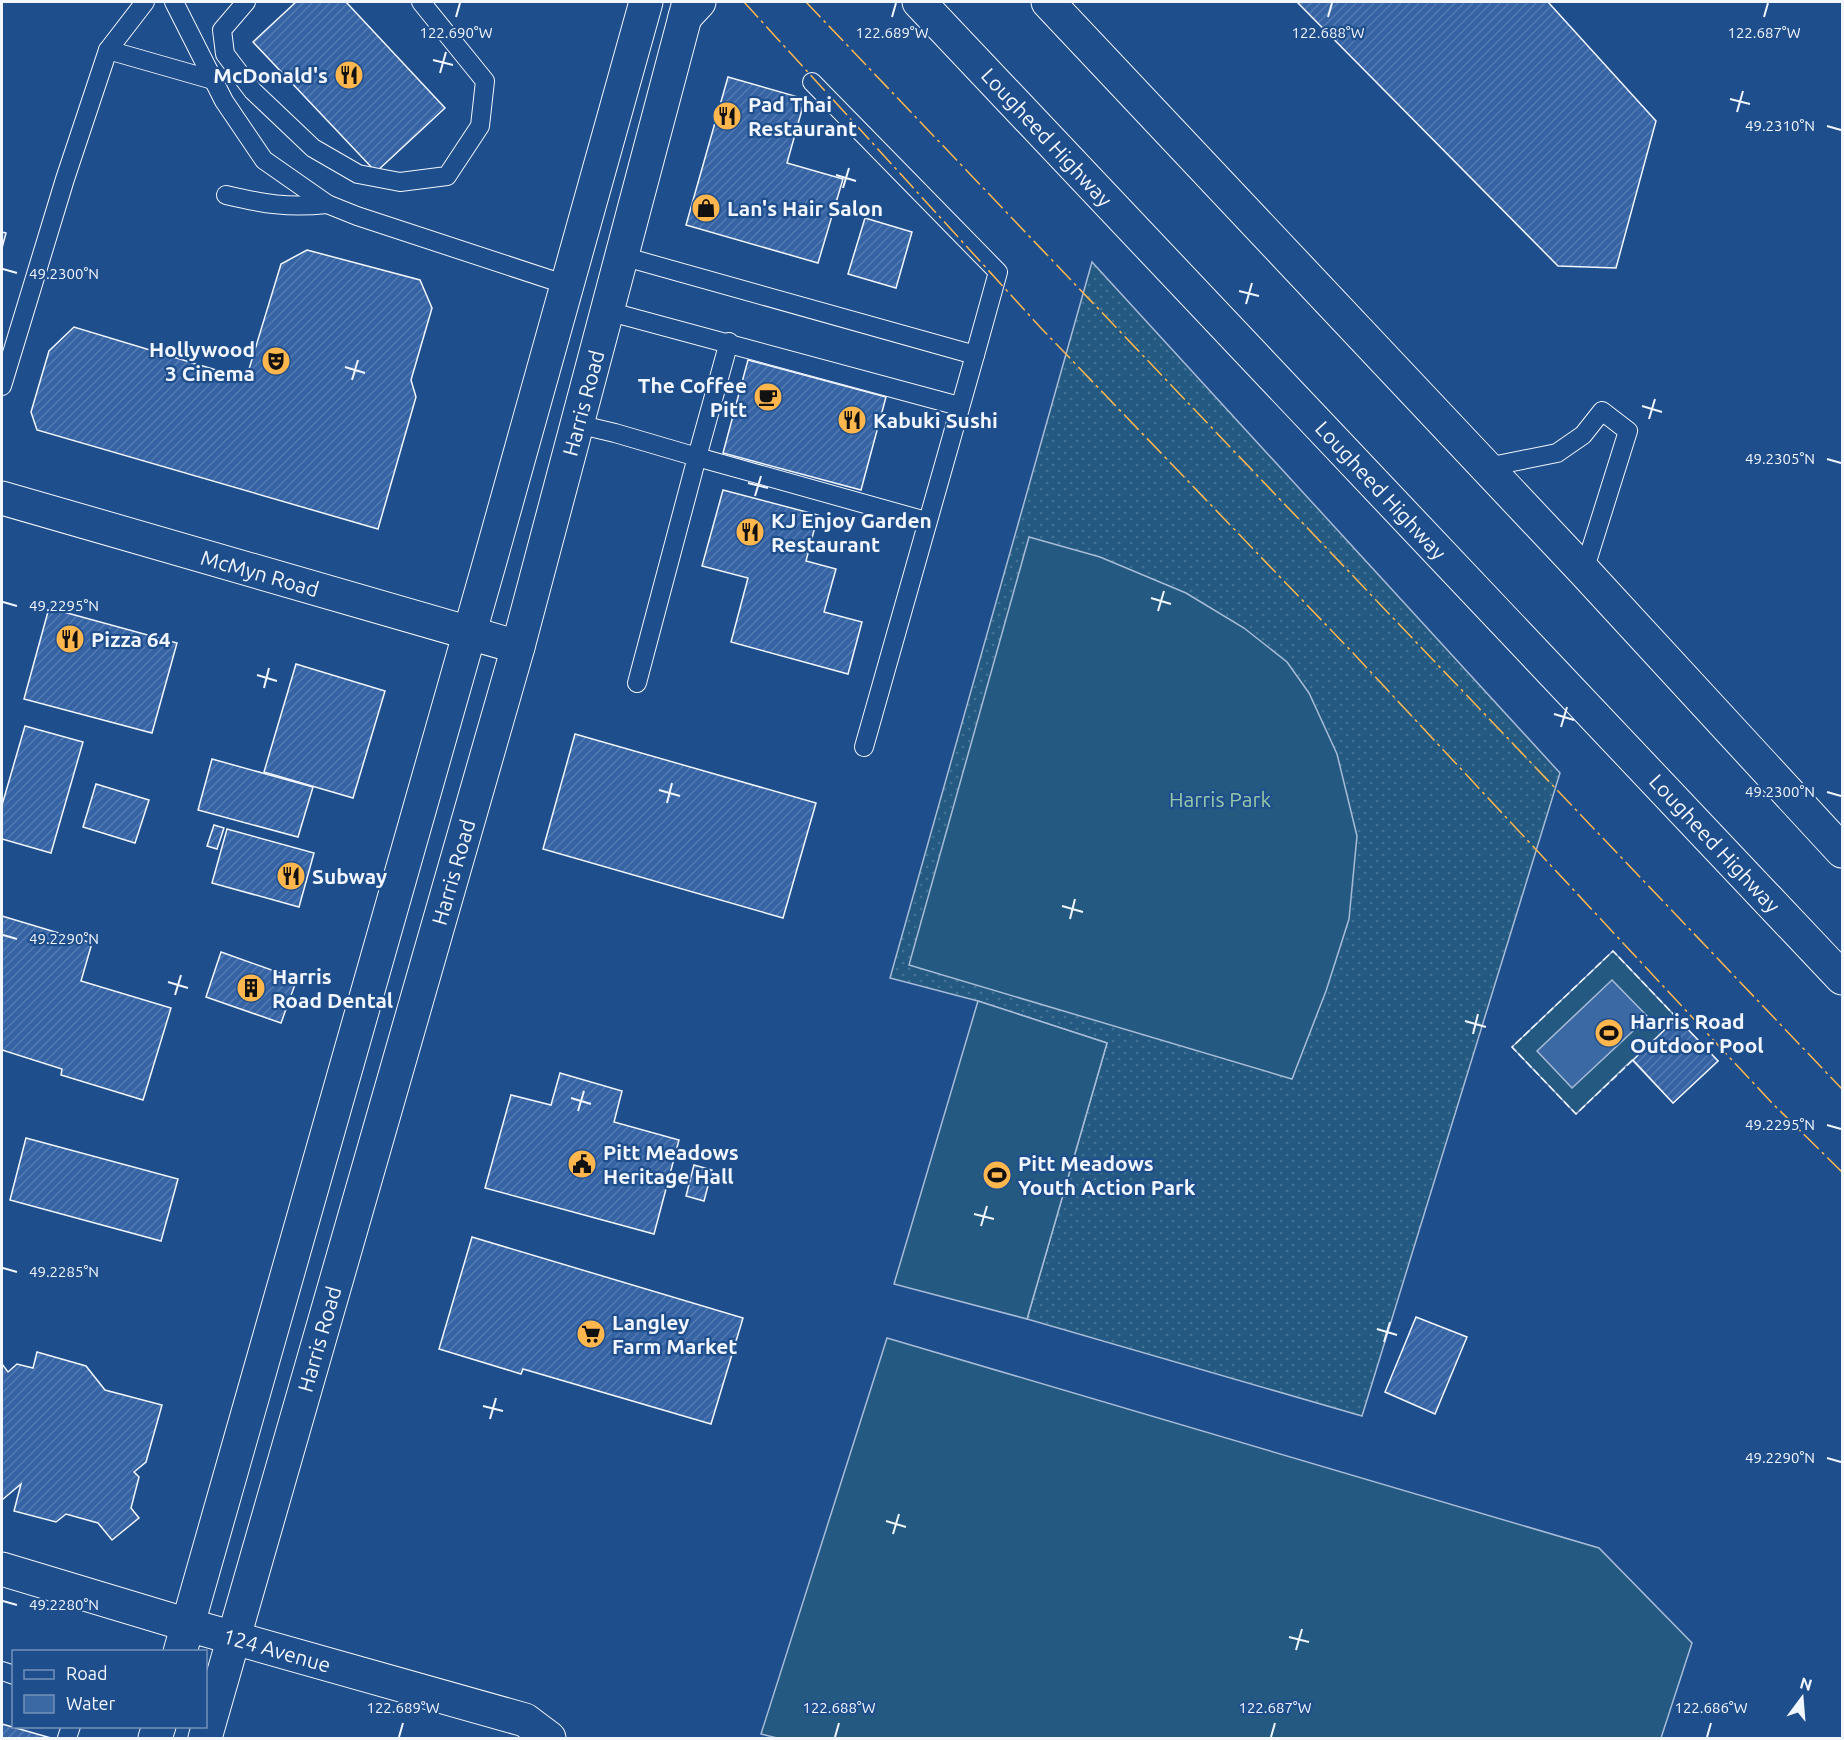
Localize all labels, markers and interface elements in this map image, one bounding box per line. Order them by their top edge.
text: 122.690°W [419,24,493,41]
text: 122.689°W [855,24,929,41]
text: 122.688°W [1291,24,1365,41]
text: 122.687°W [1727,24,1801,41]
restaurant icon: McDonald's [333,59,365,91]
place label: McDonald's [213,63,328,87]
street label: Lougheed Highway [977,63,1117,211]
place label: Pad Thai Restaurant [748,92,857,140]
restaurant icon: Pad Thai Restaurant [711,100,743,132]
text: 49.2310°N [1745,117,1815,134]
shop icon: Lan's Hair Salon [690,192,722,224]
place label: Lan's Hair Salon [727,196,883,220]
text: 49.2300°N [29,265,99,282]
place label: Hollywood 3 Cinema [149,337,255,385]
theatre icon: Hollywood 3 Cinema [260,345,292,377]
street label: Harris Road [557,347,609,459]
place label: The Coffee Pitt [638,373,747,421]
cafe icon: The Coffee Pitt [752,381,784,413]
restaurant icon: Kabuki Sushi [836,404,868,436]
place label: Kabuki Sushi [873,408,998,432]
street label: Lougheed Highway [1311,416,1451,564]
text: 49.2305°N [1745,450,1815,467]
place label: KJ Enjoy Garden Restaurant [771,508,932,556]
restaurant icon: KJ Enjoy Garden Restaurant [734,516,766,548]
street label: McMyn Road [198,545,322,601]
text: 49.2295°N [29,597,99,614]
restaurant icon: Pizza 64 [54,623,86,655]
place label: Pizza 64 [91,627,171,651]
street label: Lougheed Highway [1645,769,1785,917]
text: 49.2300°N [1745,783,1815,800]
park label: Harris Park [1169,787,1271,811]
street label: Harris Road [426,816,480,928]
restaurant icon: Subway [275,860,307,892]
place label: Subway [312,864,387,888]
text: 49.2290°N [29,930,99,947]
place label: Harris Road Dental [272,964,393,1012]
building icon: Harris Road Dental [235,972,267,1004]
place label: Harris Road Outdoor Pool [1630,1009,1764,1057]
sports icon: Harris Road Outdoor Pool [1593,1017,1625,1049]
text: 49.2295°N [1745,1116,1815,1133]
place label: Pitt Meadows Heritage Hall [603,1140,739,1188]
public building icon: Pitt Meadows Heritage Hall [566,1148,598,1180]
place label: Pitt Meadows Youth Action Park [1018,1151,1196,1199]
sports icon: Pitt Meadows Youth Action Park [981,1159,1013,1191]
text: 49.2285°N [29,1263,99,1280]
street label: Harris Road [292,1283,346,1395]
place label: Langley Farm Market [612,1310,737,1358]
supermarket icon: Langley Farm Market [575,1318,607,1350]
text: 49.2290°N [1745,1449,1815,1466]
text: 49.2280°N [29,1596,99,1613]
street label: 124 Avenue [220,1623,334,1677]
legend [12,1650,207,1728]
text: Road [66,1663,108,1683]
north arrow [1772,1668,1832,1728]
text: N [1798,1673,1814,1694]
text: Water [66,1693,116,1713]
text: 122.689°W [366,1699,440,1716]
text: 122.688°W [802,1699,876,1716]
text: 122.687°W [1238,1699,1312,1716]
text: 122.686°W [1674,1699,1748,1716]

